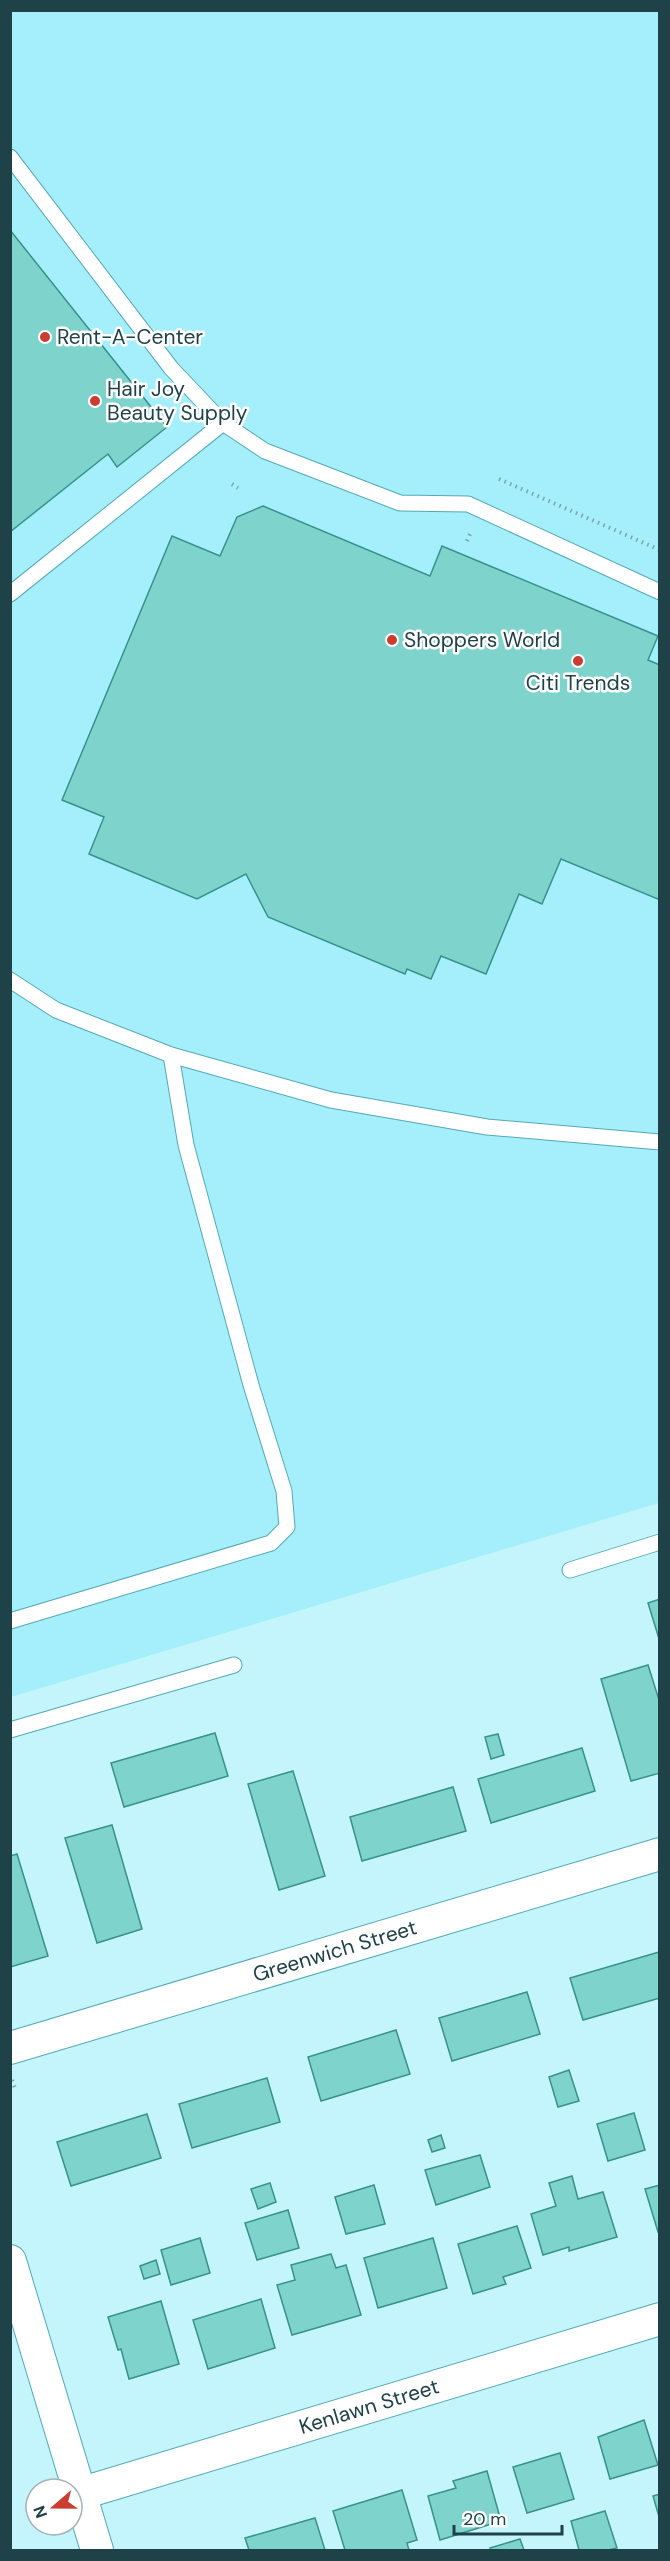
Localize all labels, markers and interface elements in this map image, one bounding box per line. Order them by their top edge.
place label: Rent-A-Center [57,323,203,351]
marker: Rent-A-Center [38,330,52,344]
place label: Hair Joy Beauty Supply [107,375,248,427]
marker: Hair Joy Beauty Supply [88,394,102,408]
place label: Shoppers World [404,626,560,654]
marker: Shoppers World [385,633,399,647]
marker: Citi Trends [571,654,585,668]
place label: Citi Trends [526,669,630,697]
street label: Greenwich Street [250,1913,420,1989]
street label: Kenlawn Street [296,2372,442,2441]
north arrow [24,2477,84,2537]
scale bar [454,2498,562,2536]
text: N [29,2503,52,2521]
text: 20 m [463,2507,506,2531]

